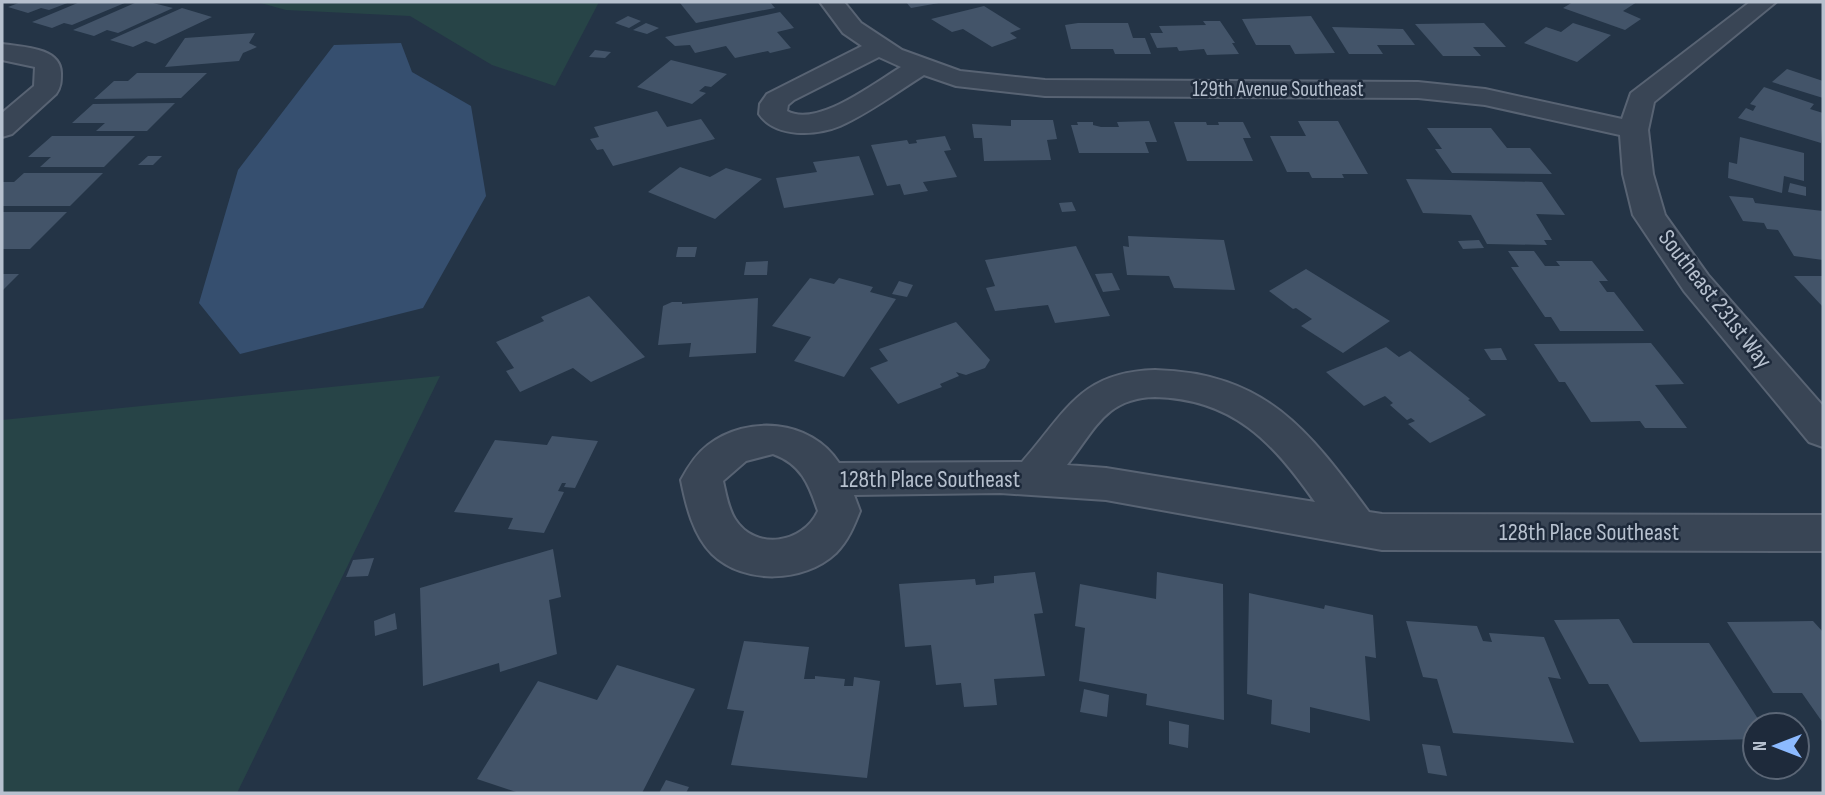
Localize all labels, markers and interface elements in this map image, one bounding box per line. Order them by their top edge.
street label: 129th Avenue Southeast [1192,77,1364,102]
street label: Southeast 231st Way [1652,224,1778,374]
street label: 128th Place Southeast [840,465,1020,494]
street label: 128th Place Southeast [1499,518,1679,547]
north arrow [1741,711,1811,781]
text: N [1749,741,1772,751]

